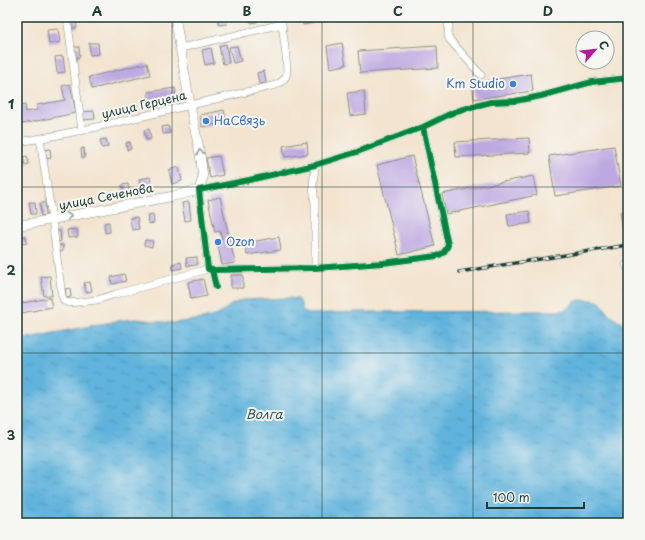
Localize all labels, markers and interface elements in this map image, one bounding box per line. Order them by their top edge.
text: A [92,1,102,20]
text: B [243,1,252,20]
text: C [393,1,403,20]
text: D [543,1,553,20]
north arrow [575,30,615,70]
text: С [595,37,614,53]
place label: Кm Studio [446,74,505,92]
marker: Кm Studio [508,79,518,89]
street label: улица Герцена [100,85,189,123]
text: 1 [8,94,14,113]
place label: НаСвязь [214,111,266,129]
marker: НаСвязь [201,116,211,126]
one-way arrow [196,149,204,155]
street label: улица Сеченова [57,178,155,214]
one-way arrow [66,212,72,220]
place label: Ozon [226,232,255,250]
marker: Ozon [213,237,223,247]
text: 2 [6,260,16,279]
water label: Волга [245,404,283,423]
text: 3 [7,425,16,444]
scale bar [487,484,584,510]
text: 100 m [493,488,530,506]

